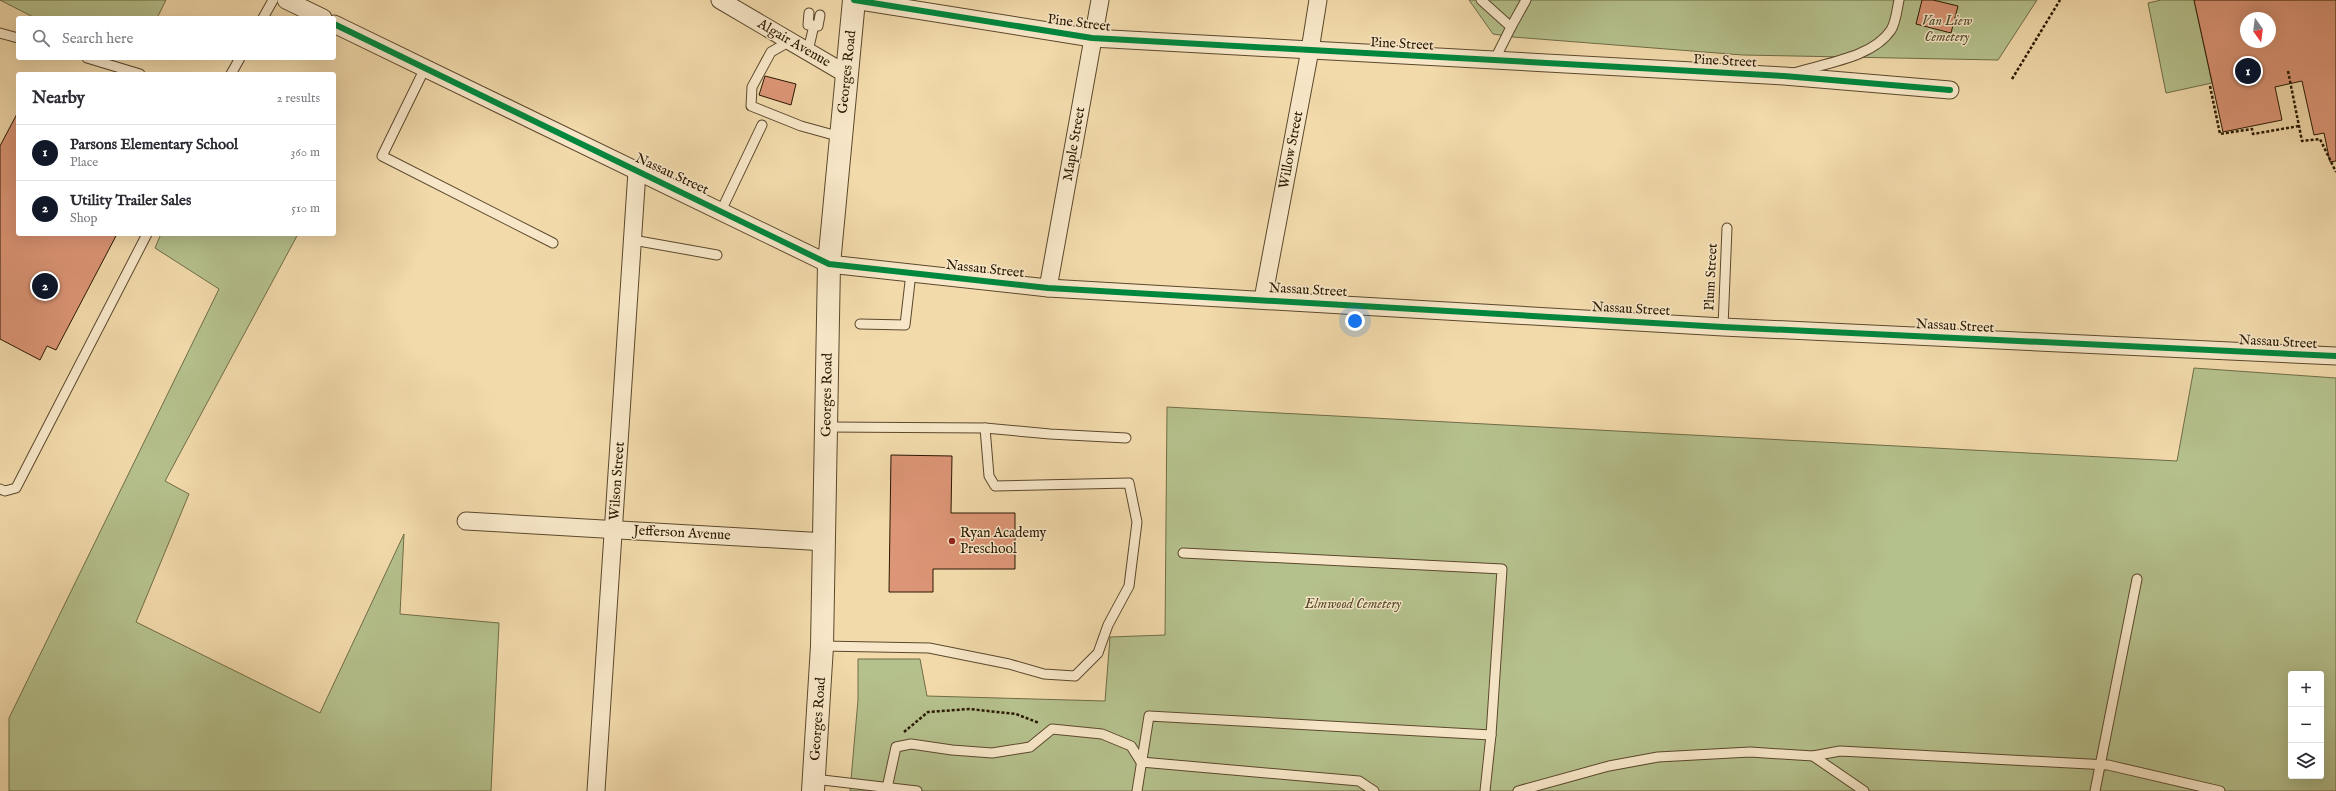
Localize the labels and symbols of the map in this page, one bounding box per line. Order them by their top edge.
street label: Pine Street [1046,10,1112,36]
park label: Van Liew Cemetery [1922,12,1973,46]
north arrow [2240,12,2276,48]
street label: Algair Avenue [753,14,834,71]
street label: Georges Road [834,29,860,115]
street label: Pine Street [1370,33,1434,55]
street label: Pine Street [1693,50,1757,72]
pin: 1 [2235,56,2261,86]
street label: Maple Street [1059,105,1089,182]
street label: Willow Street [1275,109,1307,191]
street label: Nassau Street [633,149,712,199]
street label: Plum Street [1700,242,1722,311]
street label: Nassau Street [945,256,1025,282]
pin: 2 [32,271,58,301]
street label: Nassau Street [1268,279,1348,301]
street label: Nassau Street [1591,298,1671,320]
your location [1345,311,1365,331]
street label: Nassau Street [1915,315,1995,337]
street label: Nassau Street [2238,331,2318,353]
street label: Georges Road [817,352,837,437]
street label: Wilson Street [605,441,629,521]
street label: Jefferson Avenue [631,521,732,545]
place label: Ryan Academy Preschool [960,524,1047,558]
marker: Ryan Academy Preschool [947,536,957,546]
park label: Elmwood Cemetery [1304,595,1402,613]
street label: Georges Road [806,676,830,761]

